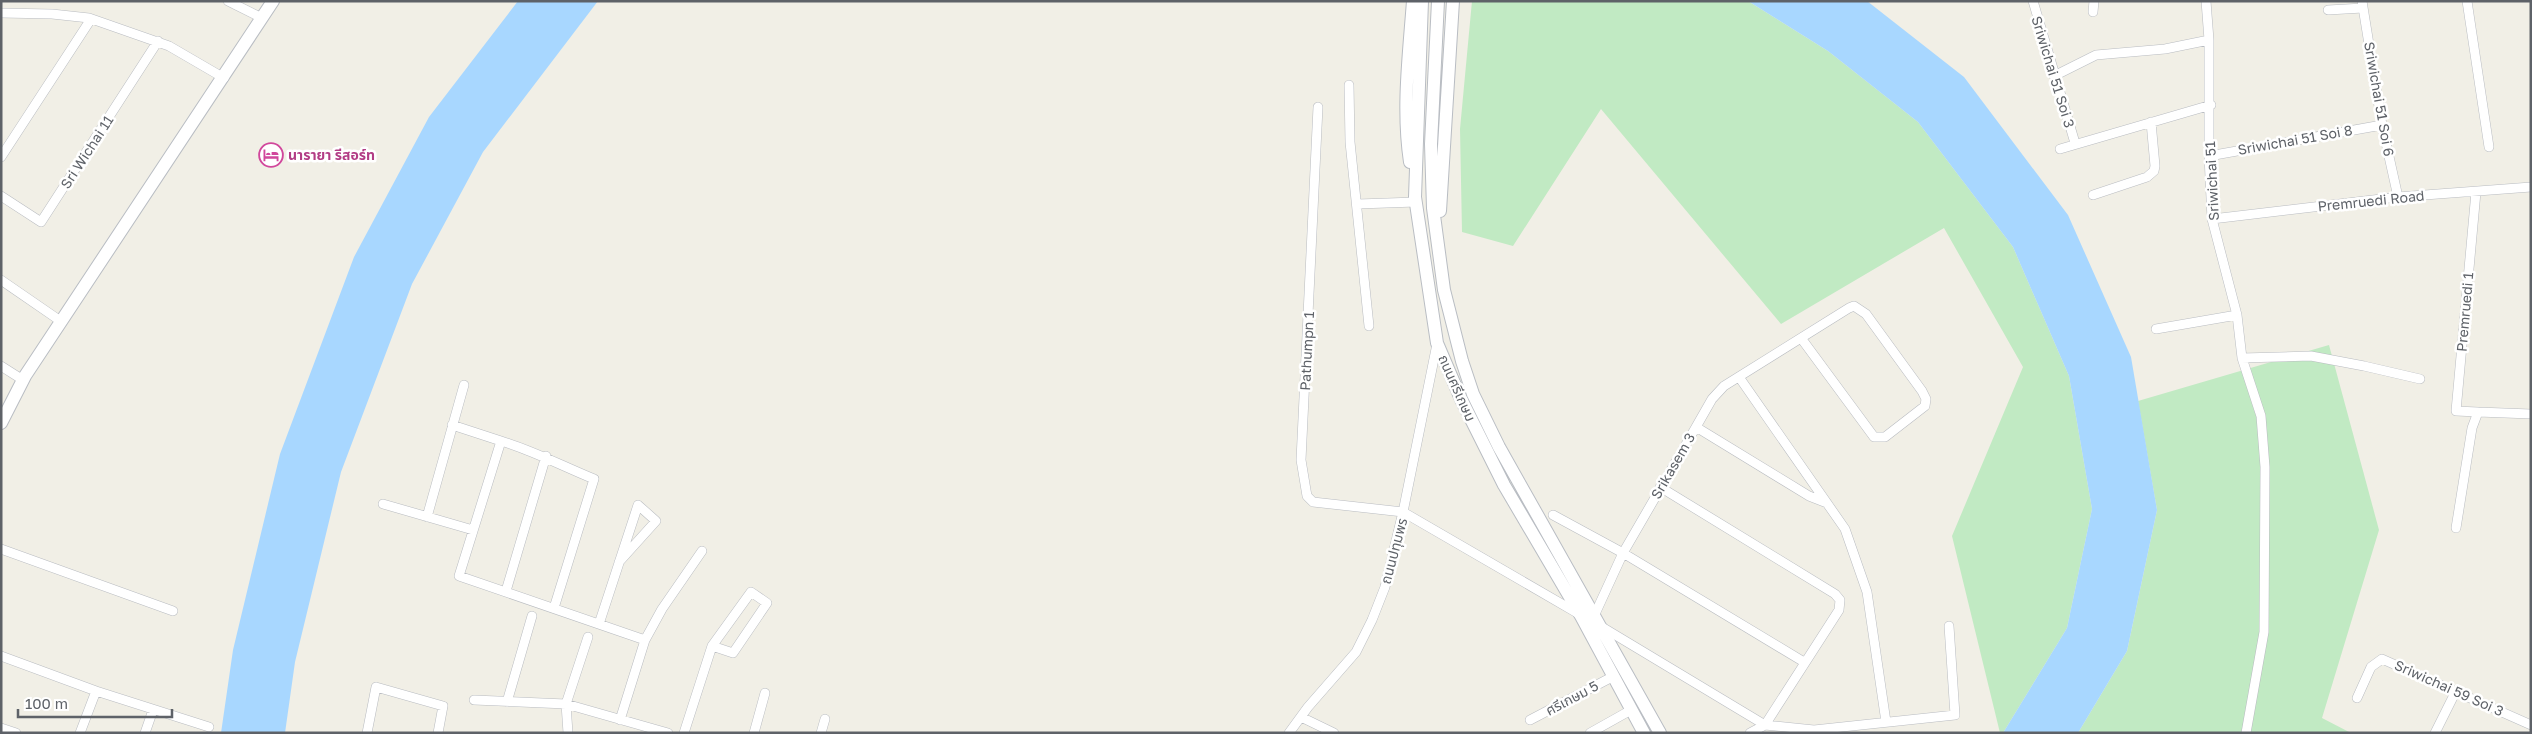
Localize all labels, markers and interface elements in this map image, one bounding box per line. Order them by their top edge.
street label: Sriwichai 51 Soi 3 [2028,14,2079,130]
street label: Sriwichai 51 Soi 6 [2361,40,2398,158]
street label: Sri Wichai 11 [57,112,117,192]
street label: Sriwichai 51 Soi 8 [2236,121,2354,158]
street label: Sriwichai 51 [2201,141,2222,221]
hotel icon: นารายา รีสอร์ท [258,142,284,168]
place label: นารายา รีสอร์ท [288,146,375,163]
street label: Premruedi Road [2317,186,2425,215]
street label: Premruedi 1 [2453,271,2476,352]
street label: Pathumpn 1 [1296,311,1317,391]
street label: ถนนศรีเกษม [1435,352,1480,424]
street label: Srikasem 3 [1647,430,1698,502]
street label: ถนนปทุมพร [1377,516,1412,586]
street label: Sriwichai 59 Soi 3 [2392,656,2506,719]
street label: ศรีเกษม 5 [1542,677,1601,719]
scale bar [18,686,171,718]
text: 100 m [25,694,68,712]

